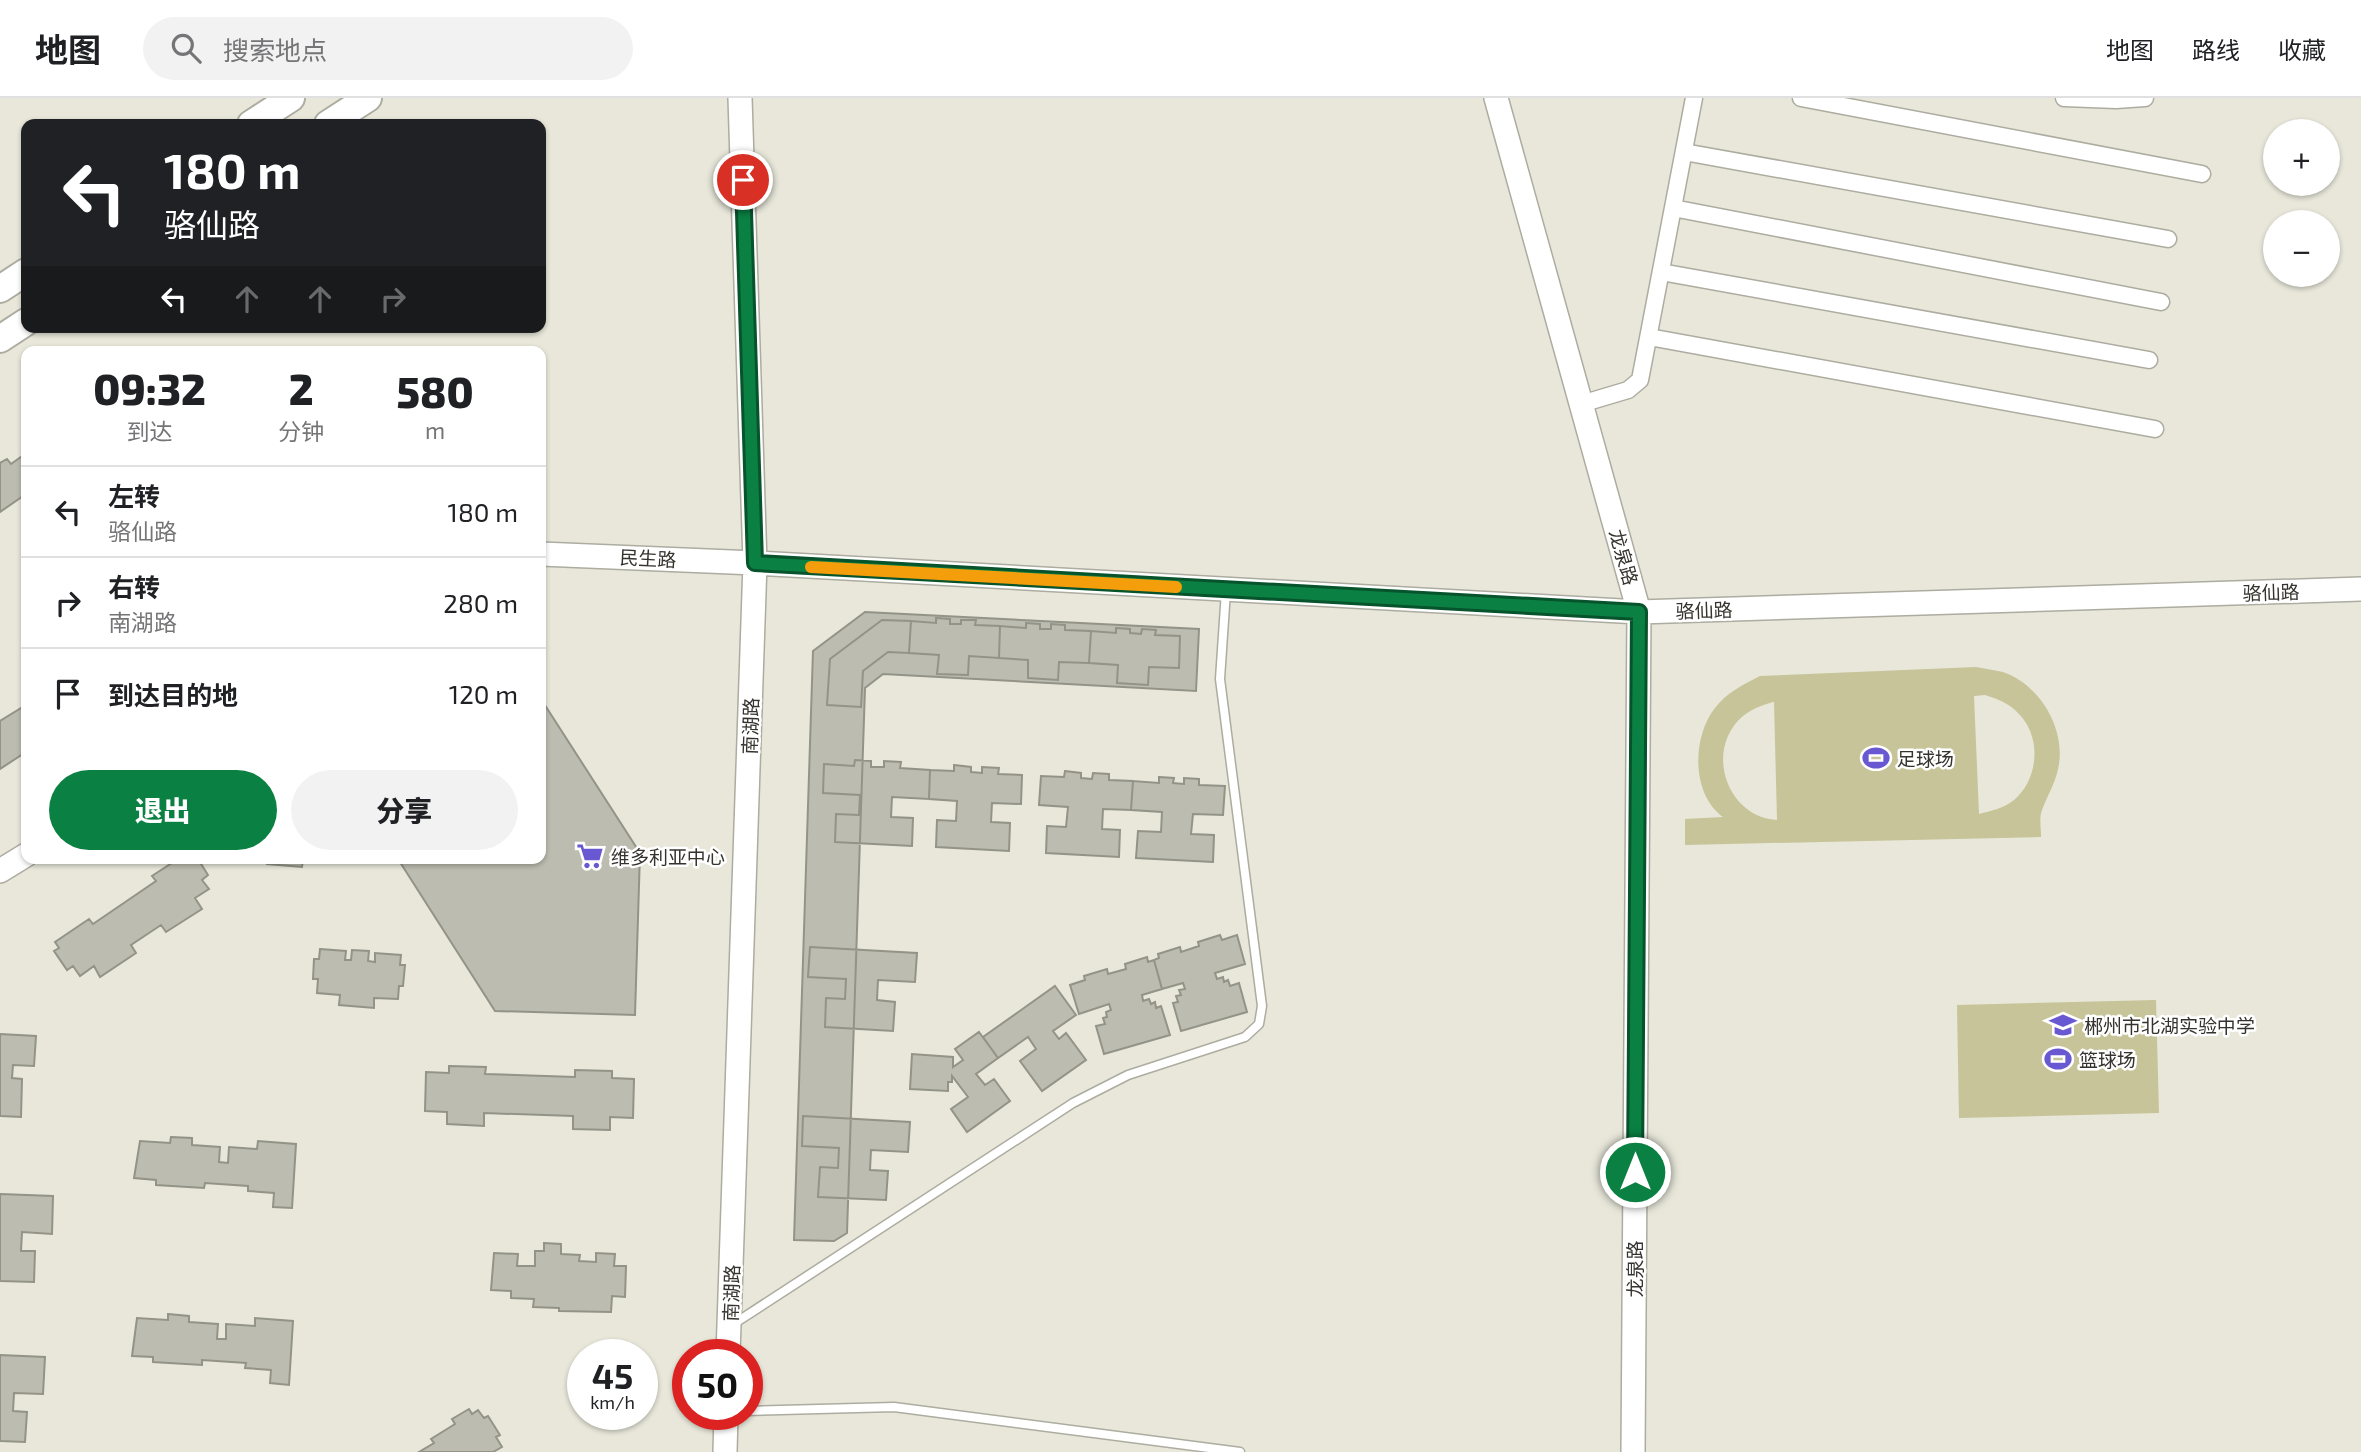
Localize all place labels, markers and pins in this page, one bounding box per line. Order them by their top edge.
pin [713,150,773,210]
sports icon: 足球场 [1861,743,1891,773]
place label: 足球场 [1897,747,1954,770]
supermarket icon: 维多利亚中心 [575,841,605,871]
place label: 维多利亚中心 [611,845,725,868]
school or university icon: 郴州市北湖实验中学 [2048,1010,2078,1040]
place label: 郴州市北湖实验中学 [2084,1014,2255,1037]
sports icon: 篮球场 [2043,1044,2073,1074]
place label: 篮球场 [2079,1048,2136,1071]

